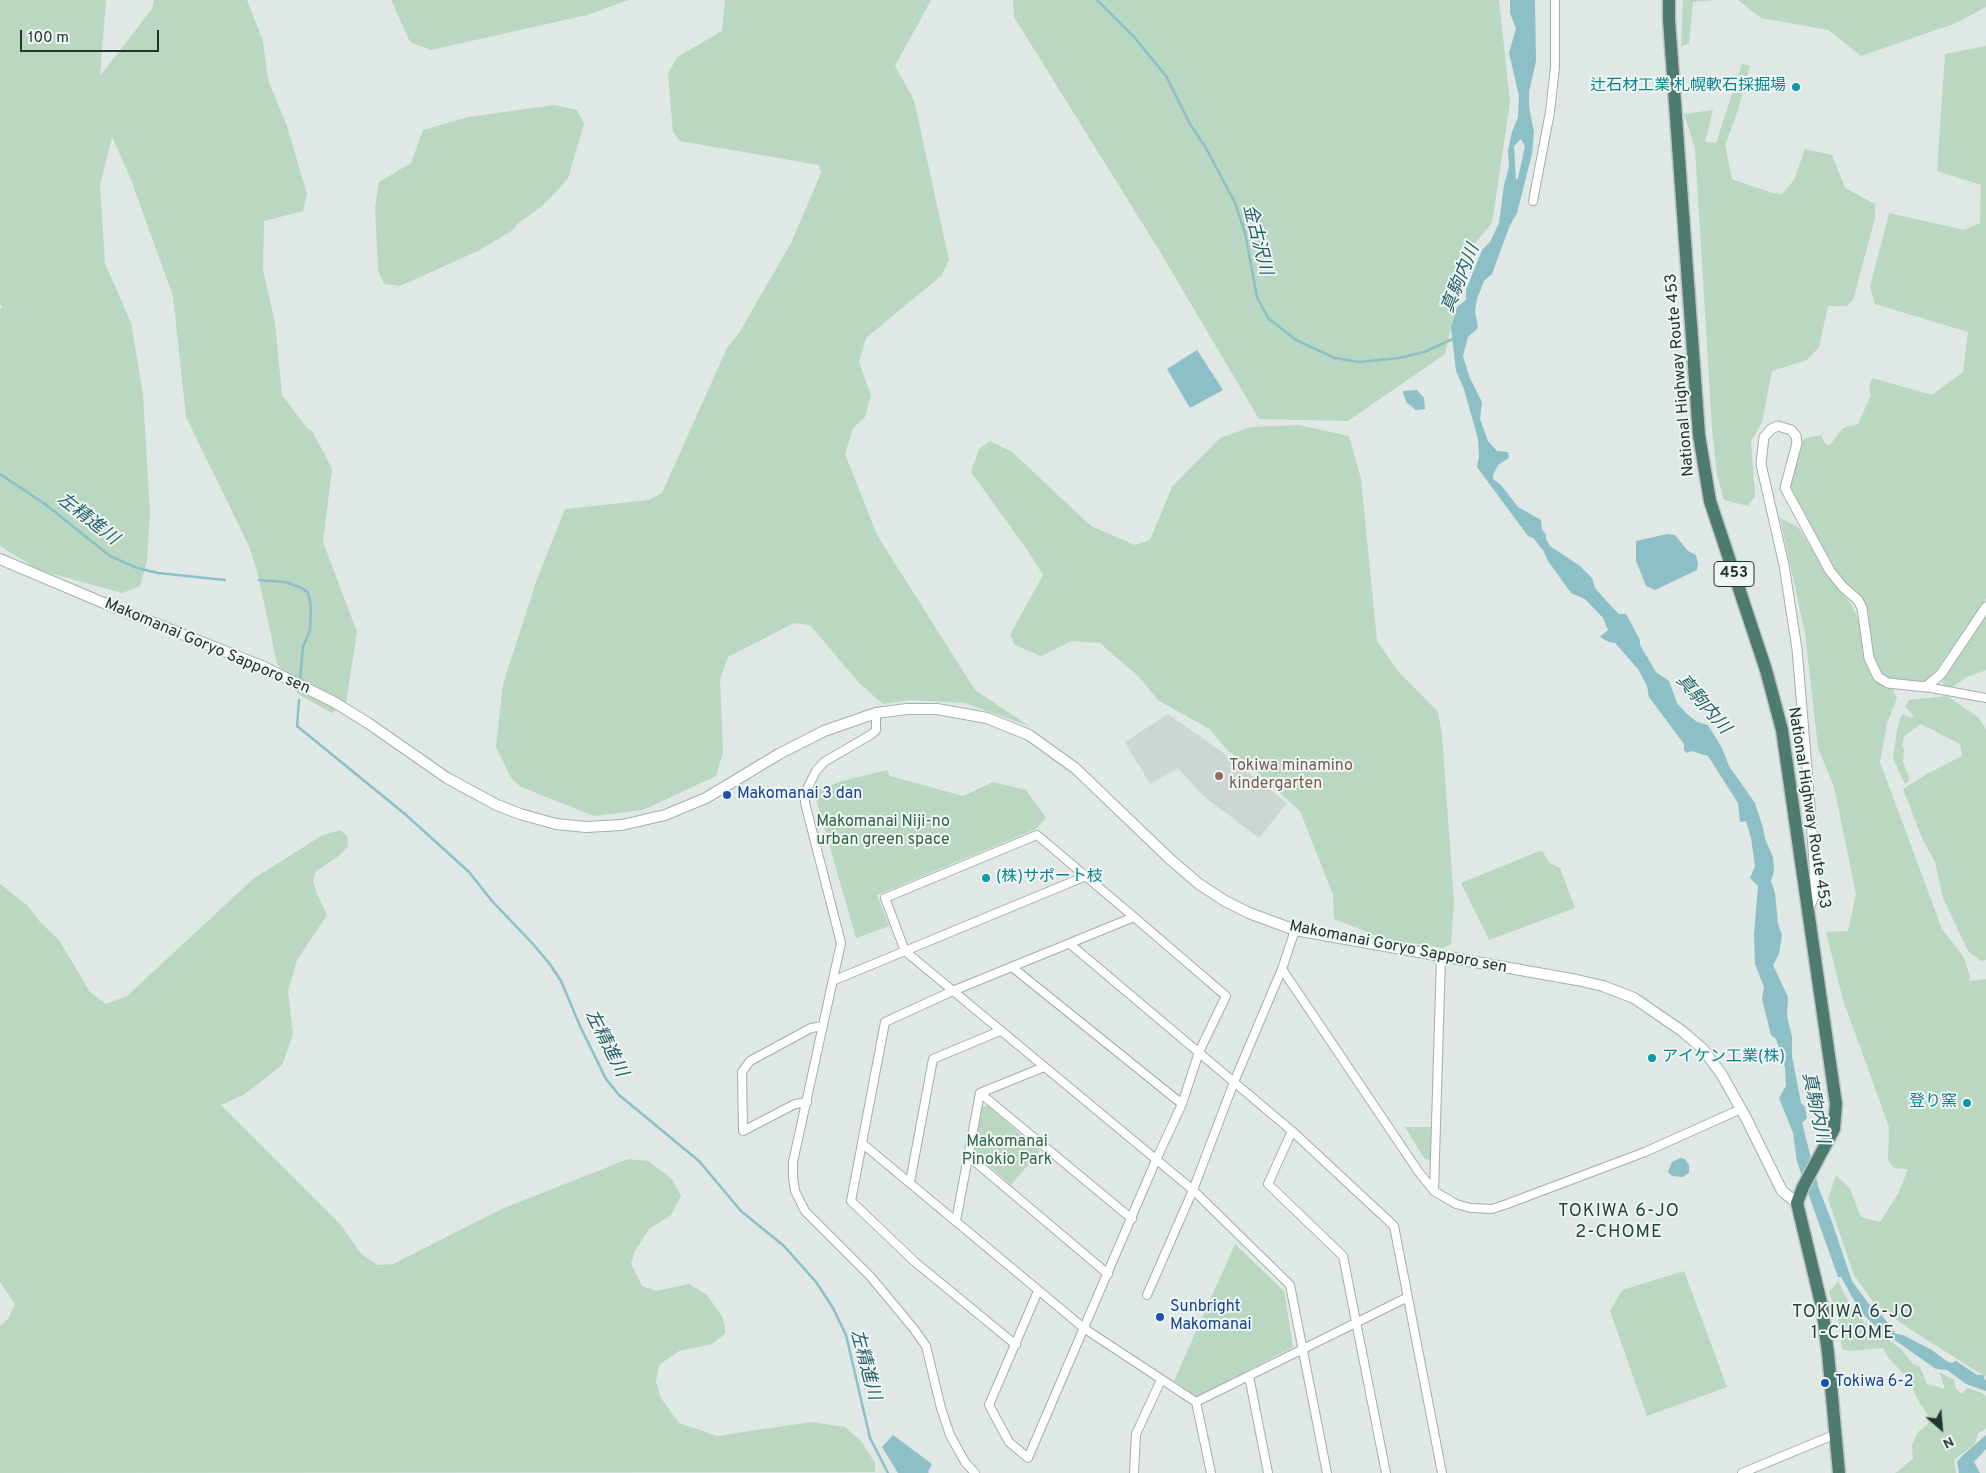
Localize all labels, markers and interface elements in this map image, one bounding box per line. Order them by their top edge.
scale bar [22,20,161,52]
text: 100 m [28,29,69,48]
place label: 辻石材工業 札幌軟石採掘場 [1590,77,1786,97]
marker: 辻石材工業 札幌軟石採掘場 [1790,81,1802,93]
water label: 金古沢川 [1237,202,1275,278]
water label: 真駒内川 [1439,242,1485,316]
street label: National Highway Route 453 [1663,273,1699,477]
water label: 左精進川 [52,489,122,551]
road number: 453 [1714,562,1754,586]
street label: Makomanai Goryo Sapporo sen [101,595,313,699]
water label: 真駒内川 [1670,671,1734,739]
street label: National Highway Route 453 [1783,706,1833,910]
place label: Tokiwa minamino kindergarten [1229,757,1353,795]
marker: Tokiwa minamino kindergarten [1213,770,1225,782]
place label: Makomanai 3 dan [737,785,862,805]
marker: Makomanai 3 dan [721,789,733,801]
park label: Makomanai Niji-no urban green space [816,813,950,851]
place label: (株)サポート枝 [996,868,1103,888]
marker: (株)サポート枝 [980,872,992,884]
street label: Makomanai Goryo Sapporo sen [1287,917,1509,979]
water label: 左精進川 [579,1007,631,1081]
place label: アイケン工業(株) [1662,1048,1785,1068]
marker: アイケン工業(株) [1646,1052,1658,1064]
water label: 真駒内川 [1796,1071,1832,1145]
place label: 登り窯 [1909,1093,1957,1113]
marker: 登り窯 [1961,1097,1973,1109]
park label: Makomanai Pinokio Park [962,1133,1052,1171]
district label: TOKIWA 6-JO 2-CHOME [1557,1201,1681,1244]
place label: Sunbright Makomanai [1170,1298,1251,1336]
district label: TOKIWA 6-JO 1-CHOME [1791,1302,1915,1345]
marker: Sunbright Makomanai [1154,1311,1166,1323]
water label: 左精進川 [844,1327,884,1403]
place label: Tokiwa 6-2 [1835,1373,1914,1393]
marker: Tokiwa 6-2 [1819,1377,1831,1389]
north arrow [1916,1403,1966,1453]
text: N [1940,1432,1956,1452]

